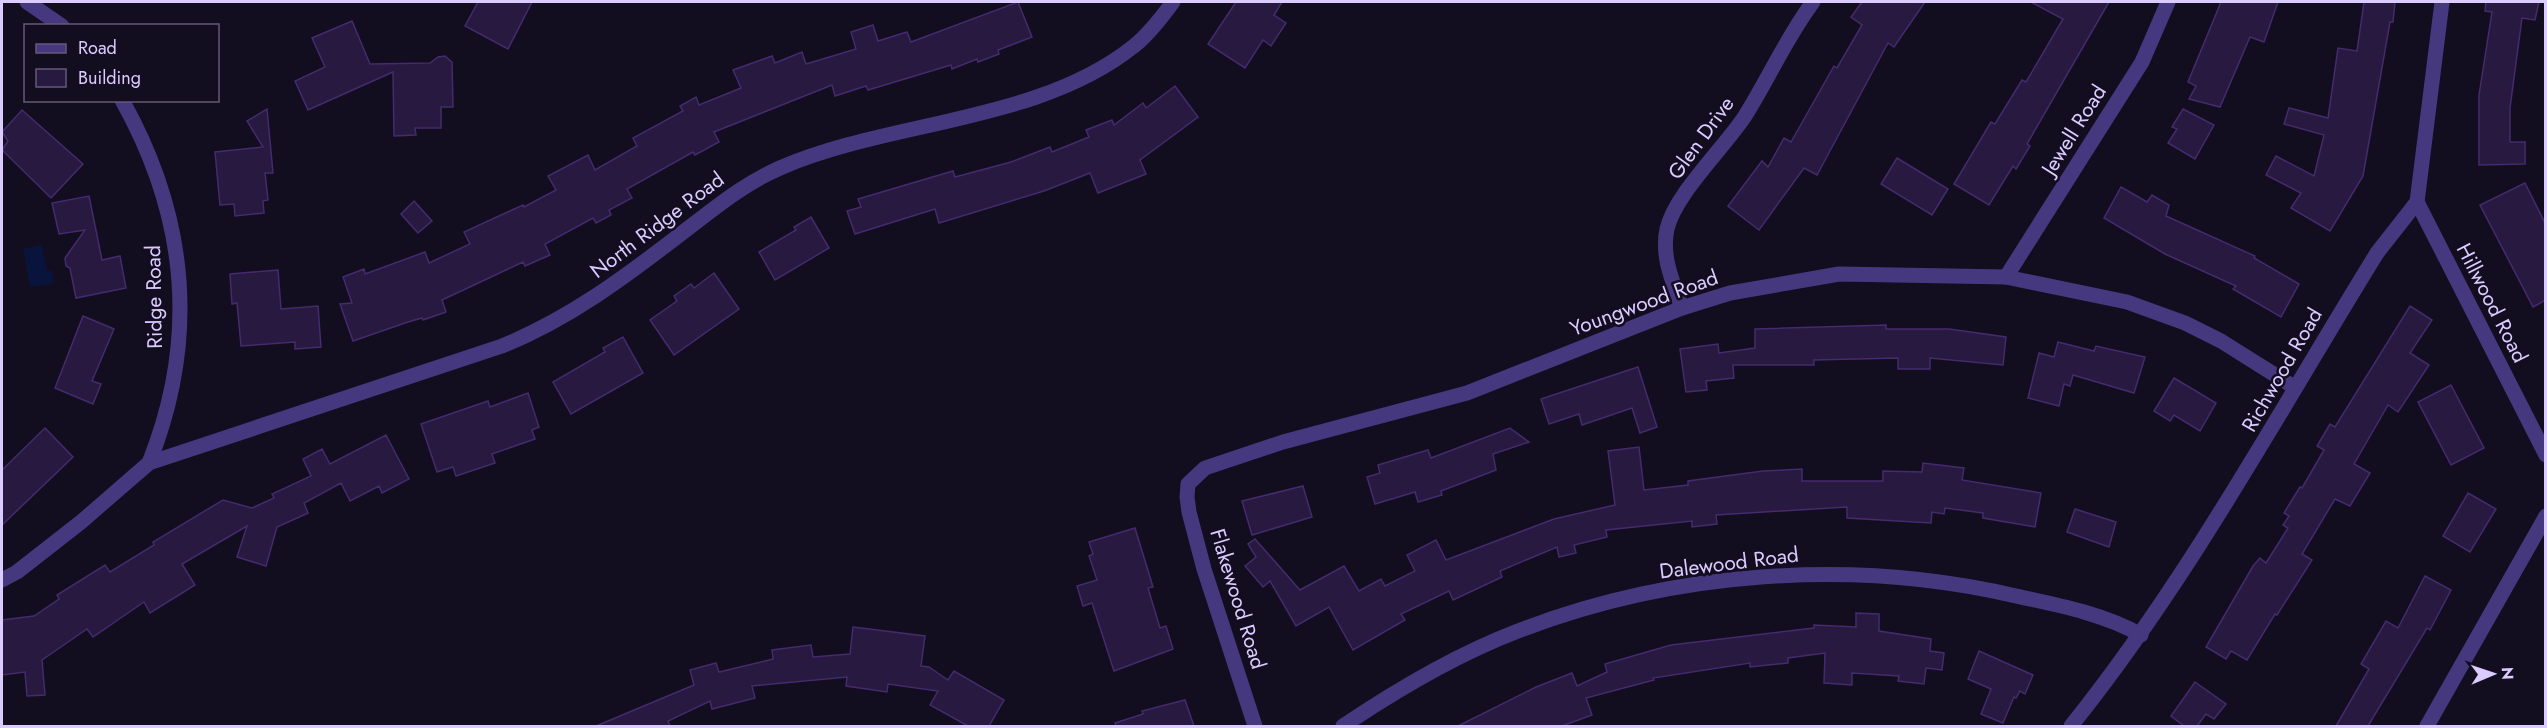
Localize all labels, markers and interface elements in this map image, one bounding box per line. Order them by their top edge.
legend [24,24,219,102]
text: Road [78,35,117,61]
text: Building [78,65,141,91]
street label: Jewell Road [2033,79,2114,184]
street label: Glen Drive [1661,90,1741,186]
street label: North Ridge Road [584,165,730,285]
street label: Hillwood Road [2449,238,2535,368]
street label: Ridge Road [138,245,170,349]
street label: Youngwood Road [1566,262,1722,344]
street label: Richwood Road [2234,302,2330,438]
street label: Flakewood Road [1202,525,1274,673]
street label: Dalewood Road [1658,540,1800,586]
north arrow [2463,644,2523,704]
text: N [2496,667,2519,680]

